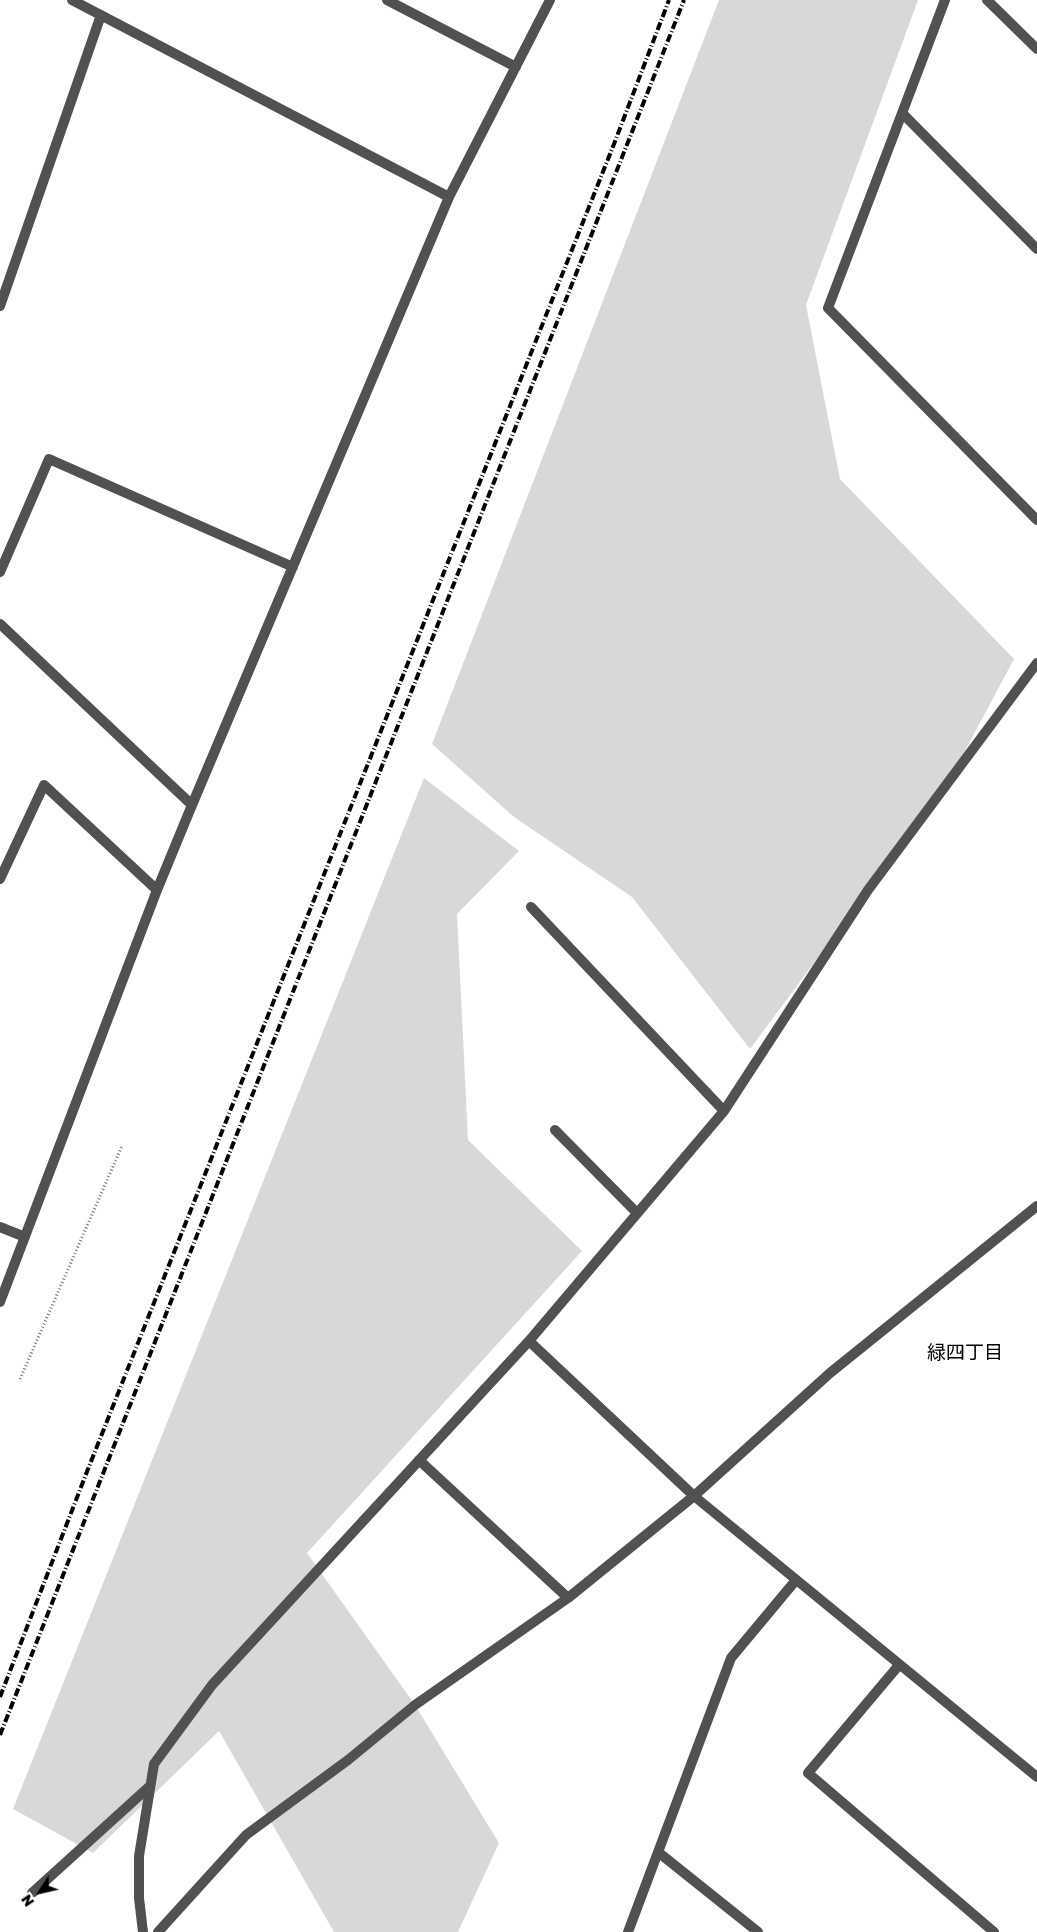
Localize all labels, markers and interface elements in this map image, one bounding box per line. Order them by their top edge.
district label: 緑四丁目 [927,1342,1003,1364]
north arrow [15,1867,65,1917]
text: N [17,1892,37,1910]

